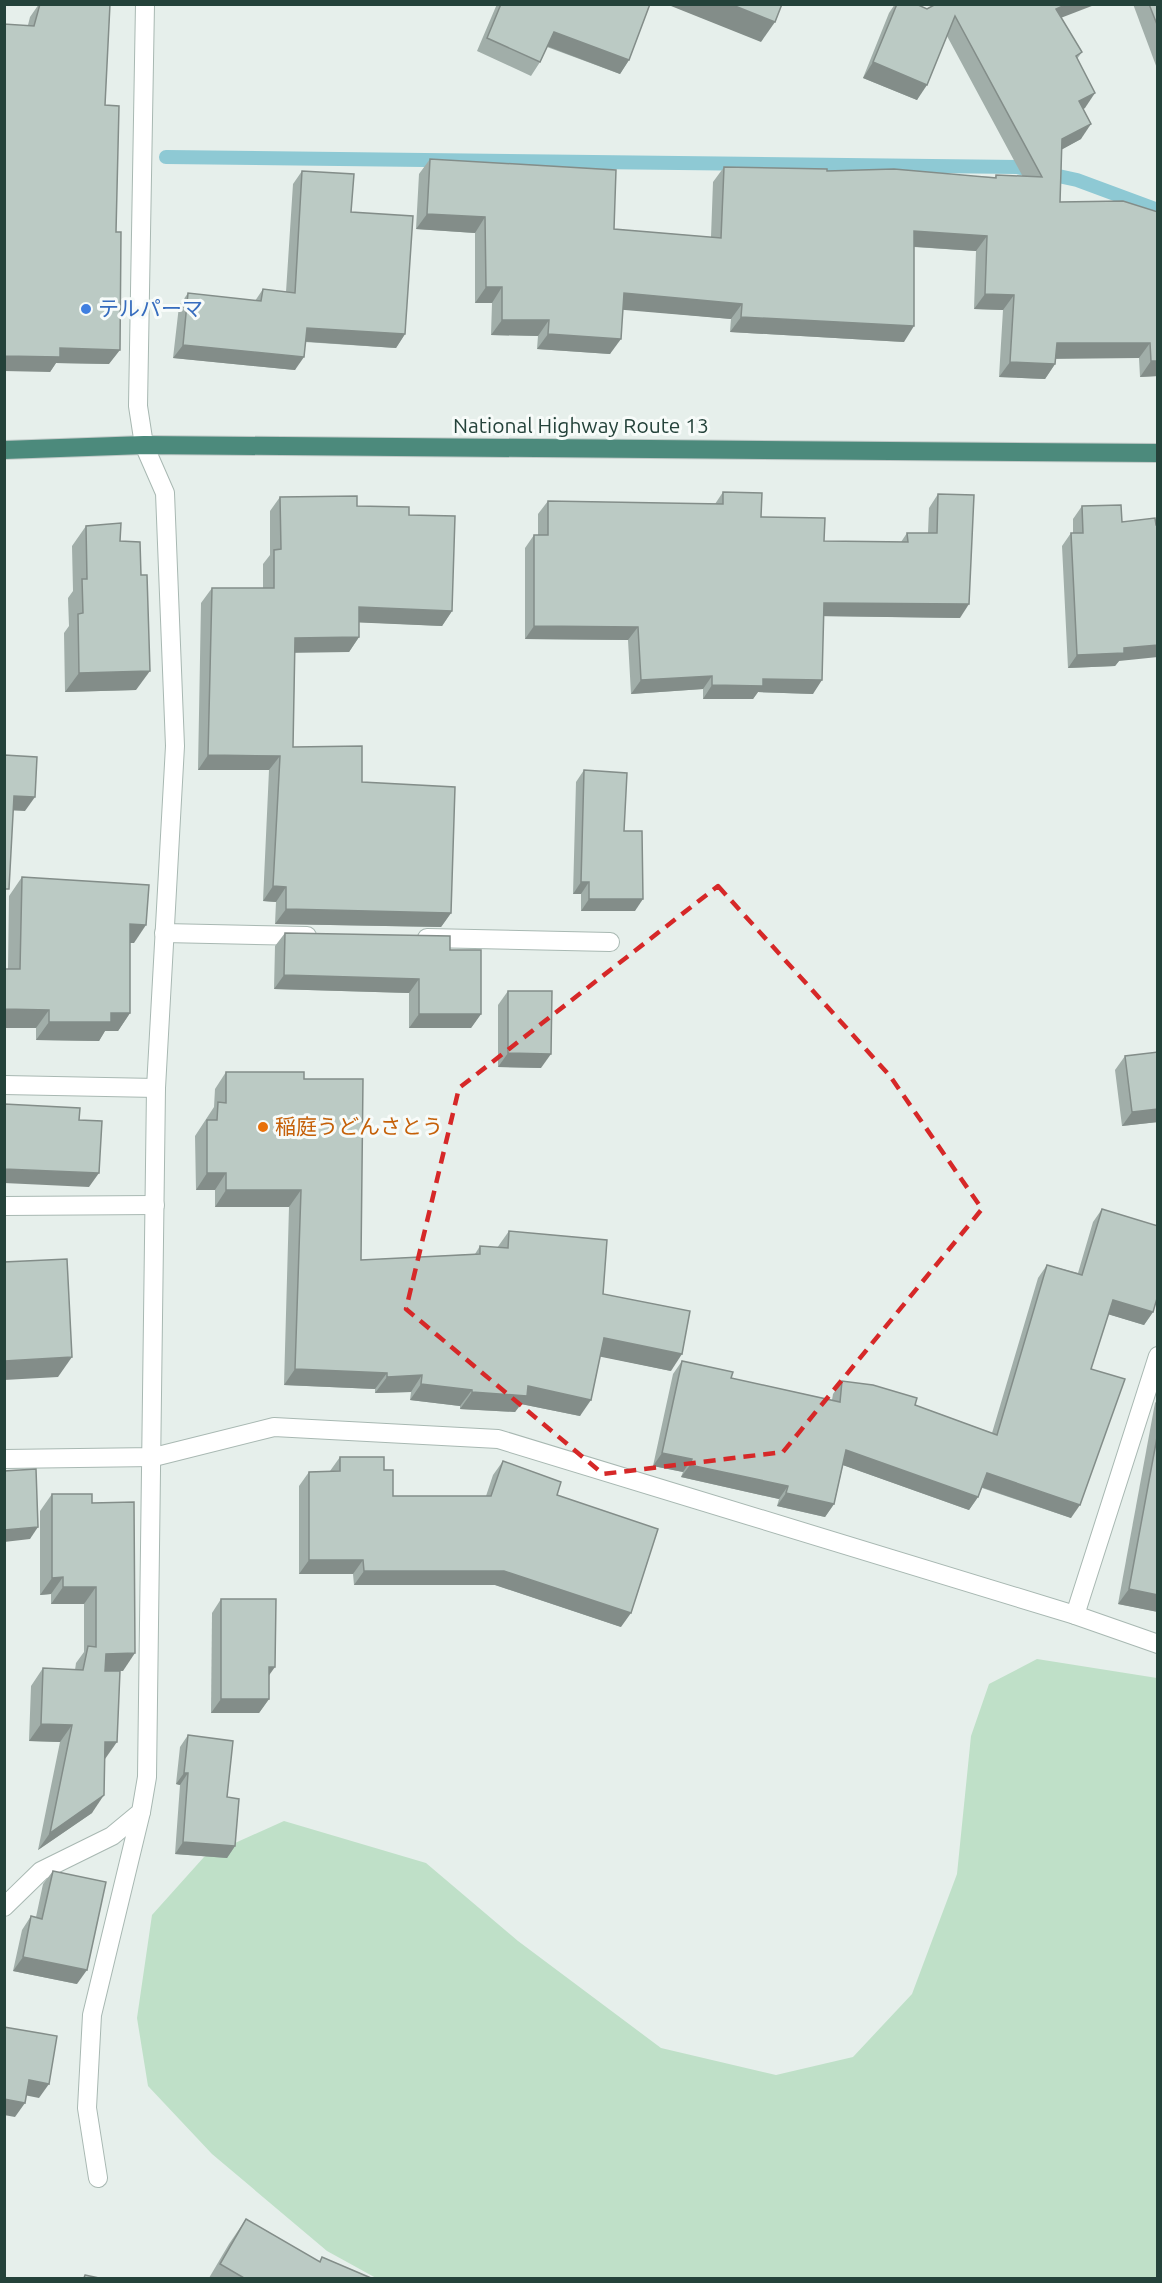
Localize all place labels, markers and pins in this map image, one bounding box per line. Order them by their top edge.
place label: テルパーマ [98,296,203,320]
marker: テルパーマ [79,302,93,316]
place label: 稲庭うどんさとう [275,1114,443,1138]
marker: 稲庭うどんさとう [256,1120,270,1134]

